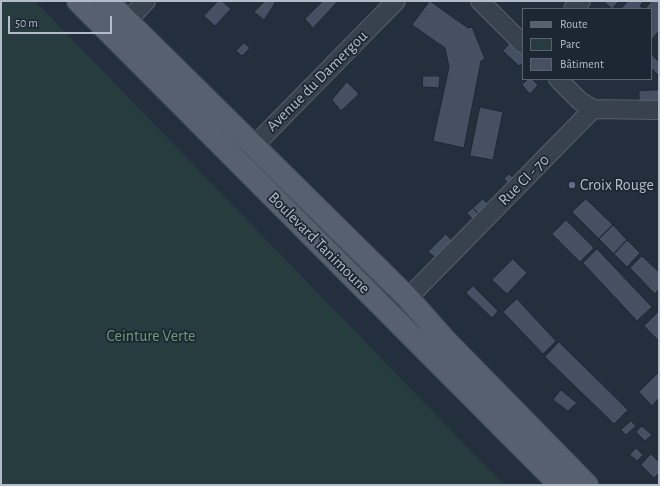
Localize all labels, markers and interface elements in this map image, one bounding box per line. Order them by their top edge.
scale bar [10,8,114,34]
legend [522,8,652,80]
text: 50 m [15,17,38,29]
text: Route [560,18,587,30]
street label: Avenue du Damergou [262,26,372,136]
text: Parc [560,38,580,50]
text: Bâtiment [560,58,604,70]
street label: Rue CI - 70 [494,150,554,210]
place label: Croix Rouge [580,175,654,195]
marker: Croix Rouge [567,180,577,190]
street label: Boulevard Tanimoune [264,188,374,298]
park label: Ceinture Verte [107,326,195,346]

